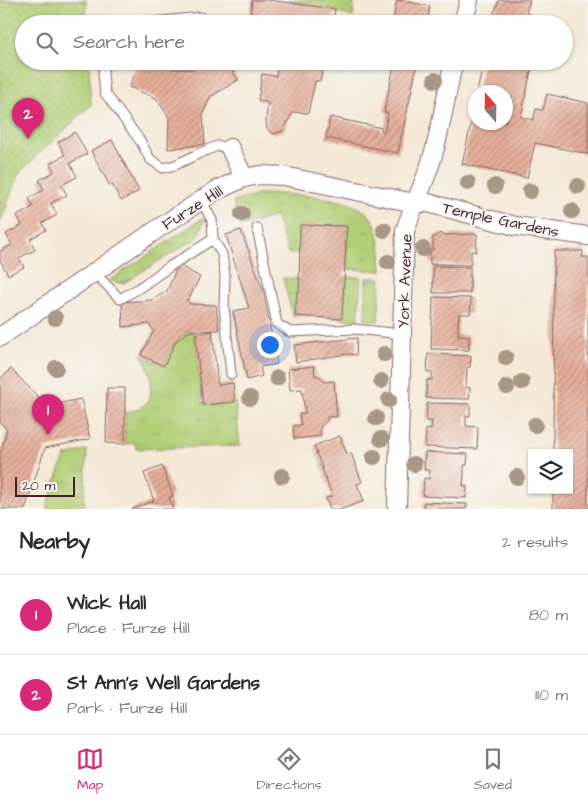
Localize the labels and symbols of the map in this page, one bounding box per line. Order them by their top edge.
north arrow [468,85,513,130]
pin: 2 [12,98,44,139]
street label: Furze Hill [158,180,227,235]
street label: Temple Gardens [441,197,561,243]
street label: York Avenue [392,233,418,329]
your location [257,332,283,358]
pin: 1 [32,394,64,435]
scale bar [15,474,75,497]

